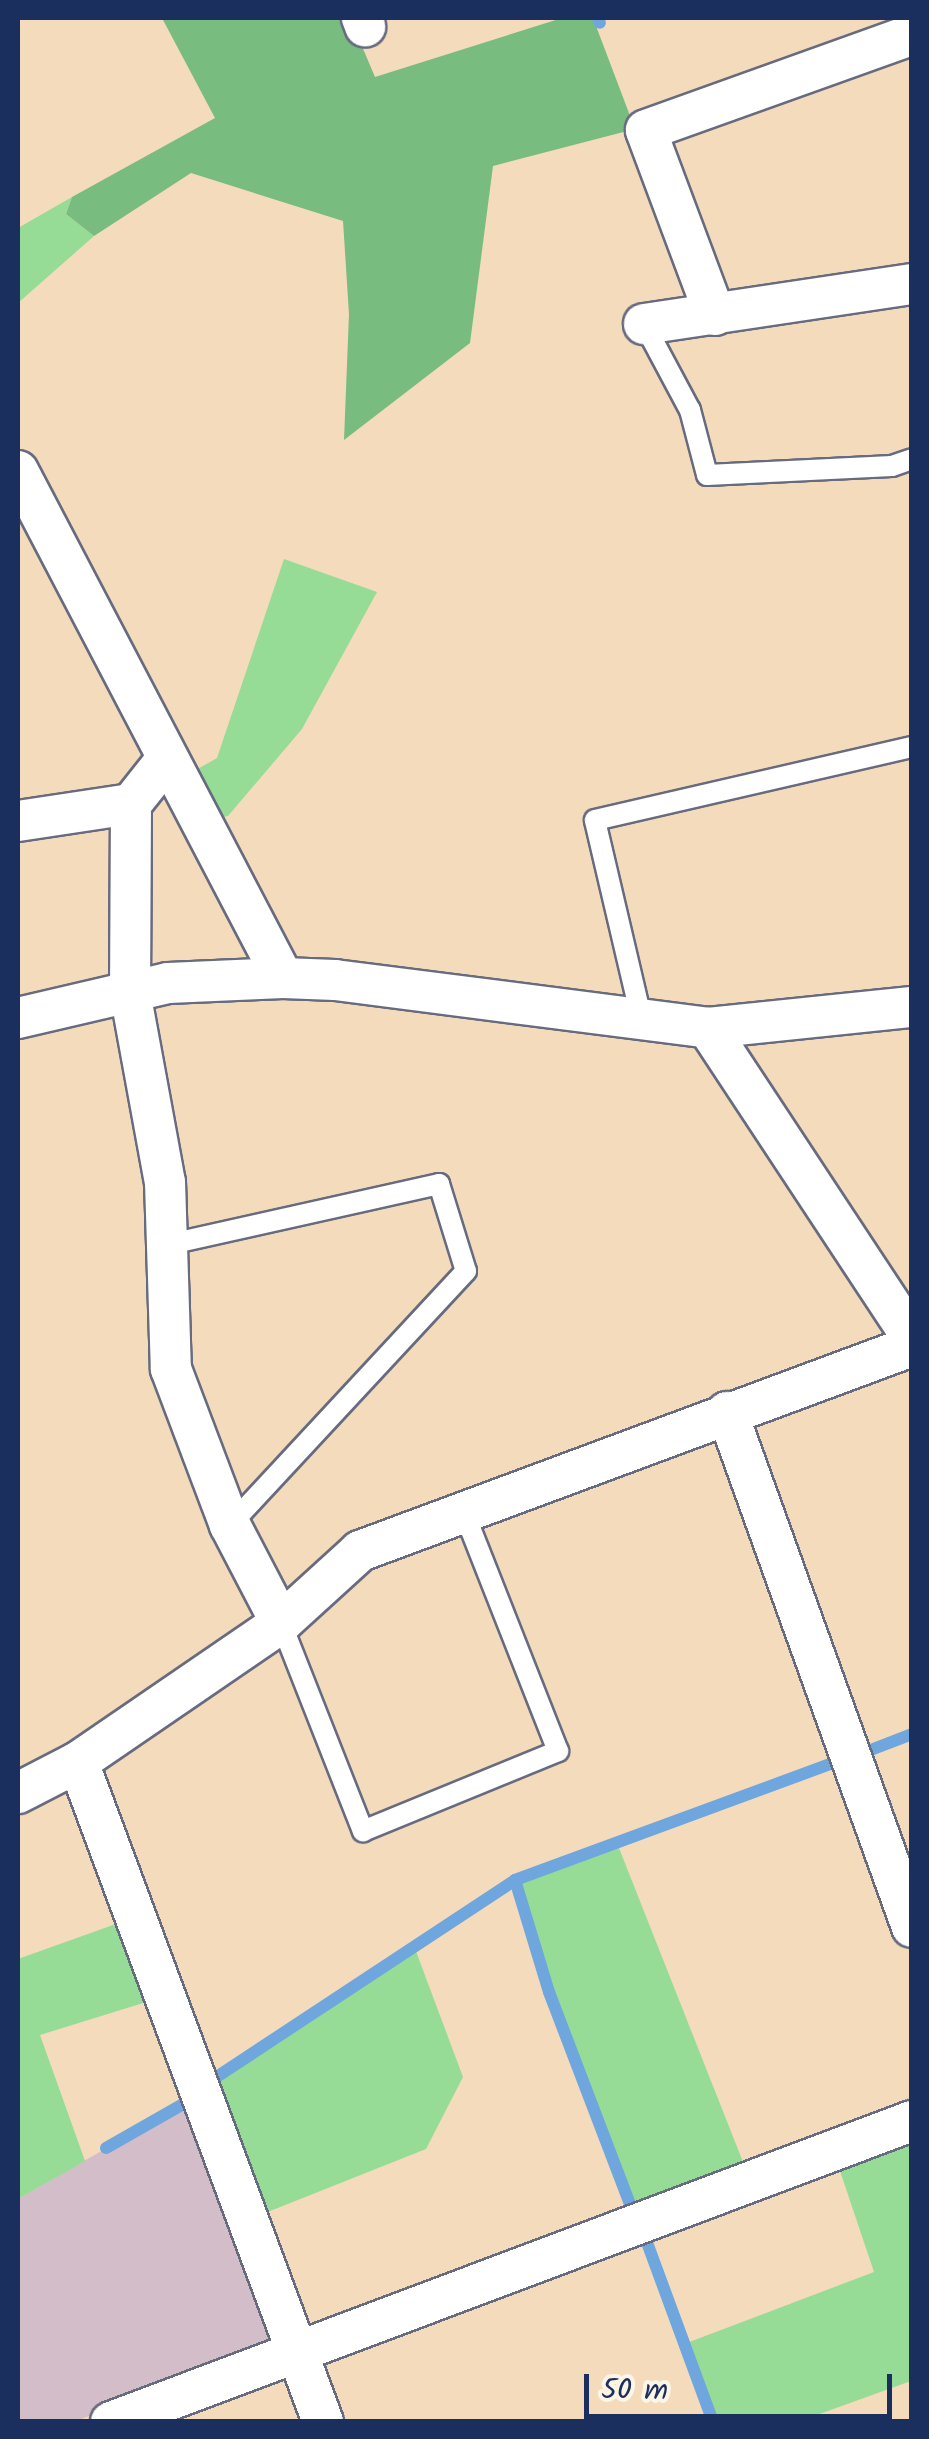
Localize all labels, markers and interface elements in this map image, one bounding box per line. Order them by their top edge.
scale bar [589,2354,896,2416]
text: 50 m [601,2367,668,2415]

